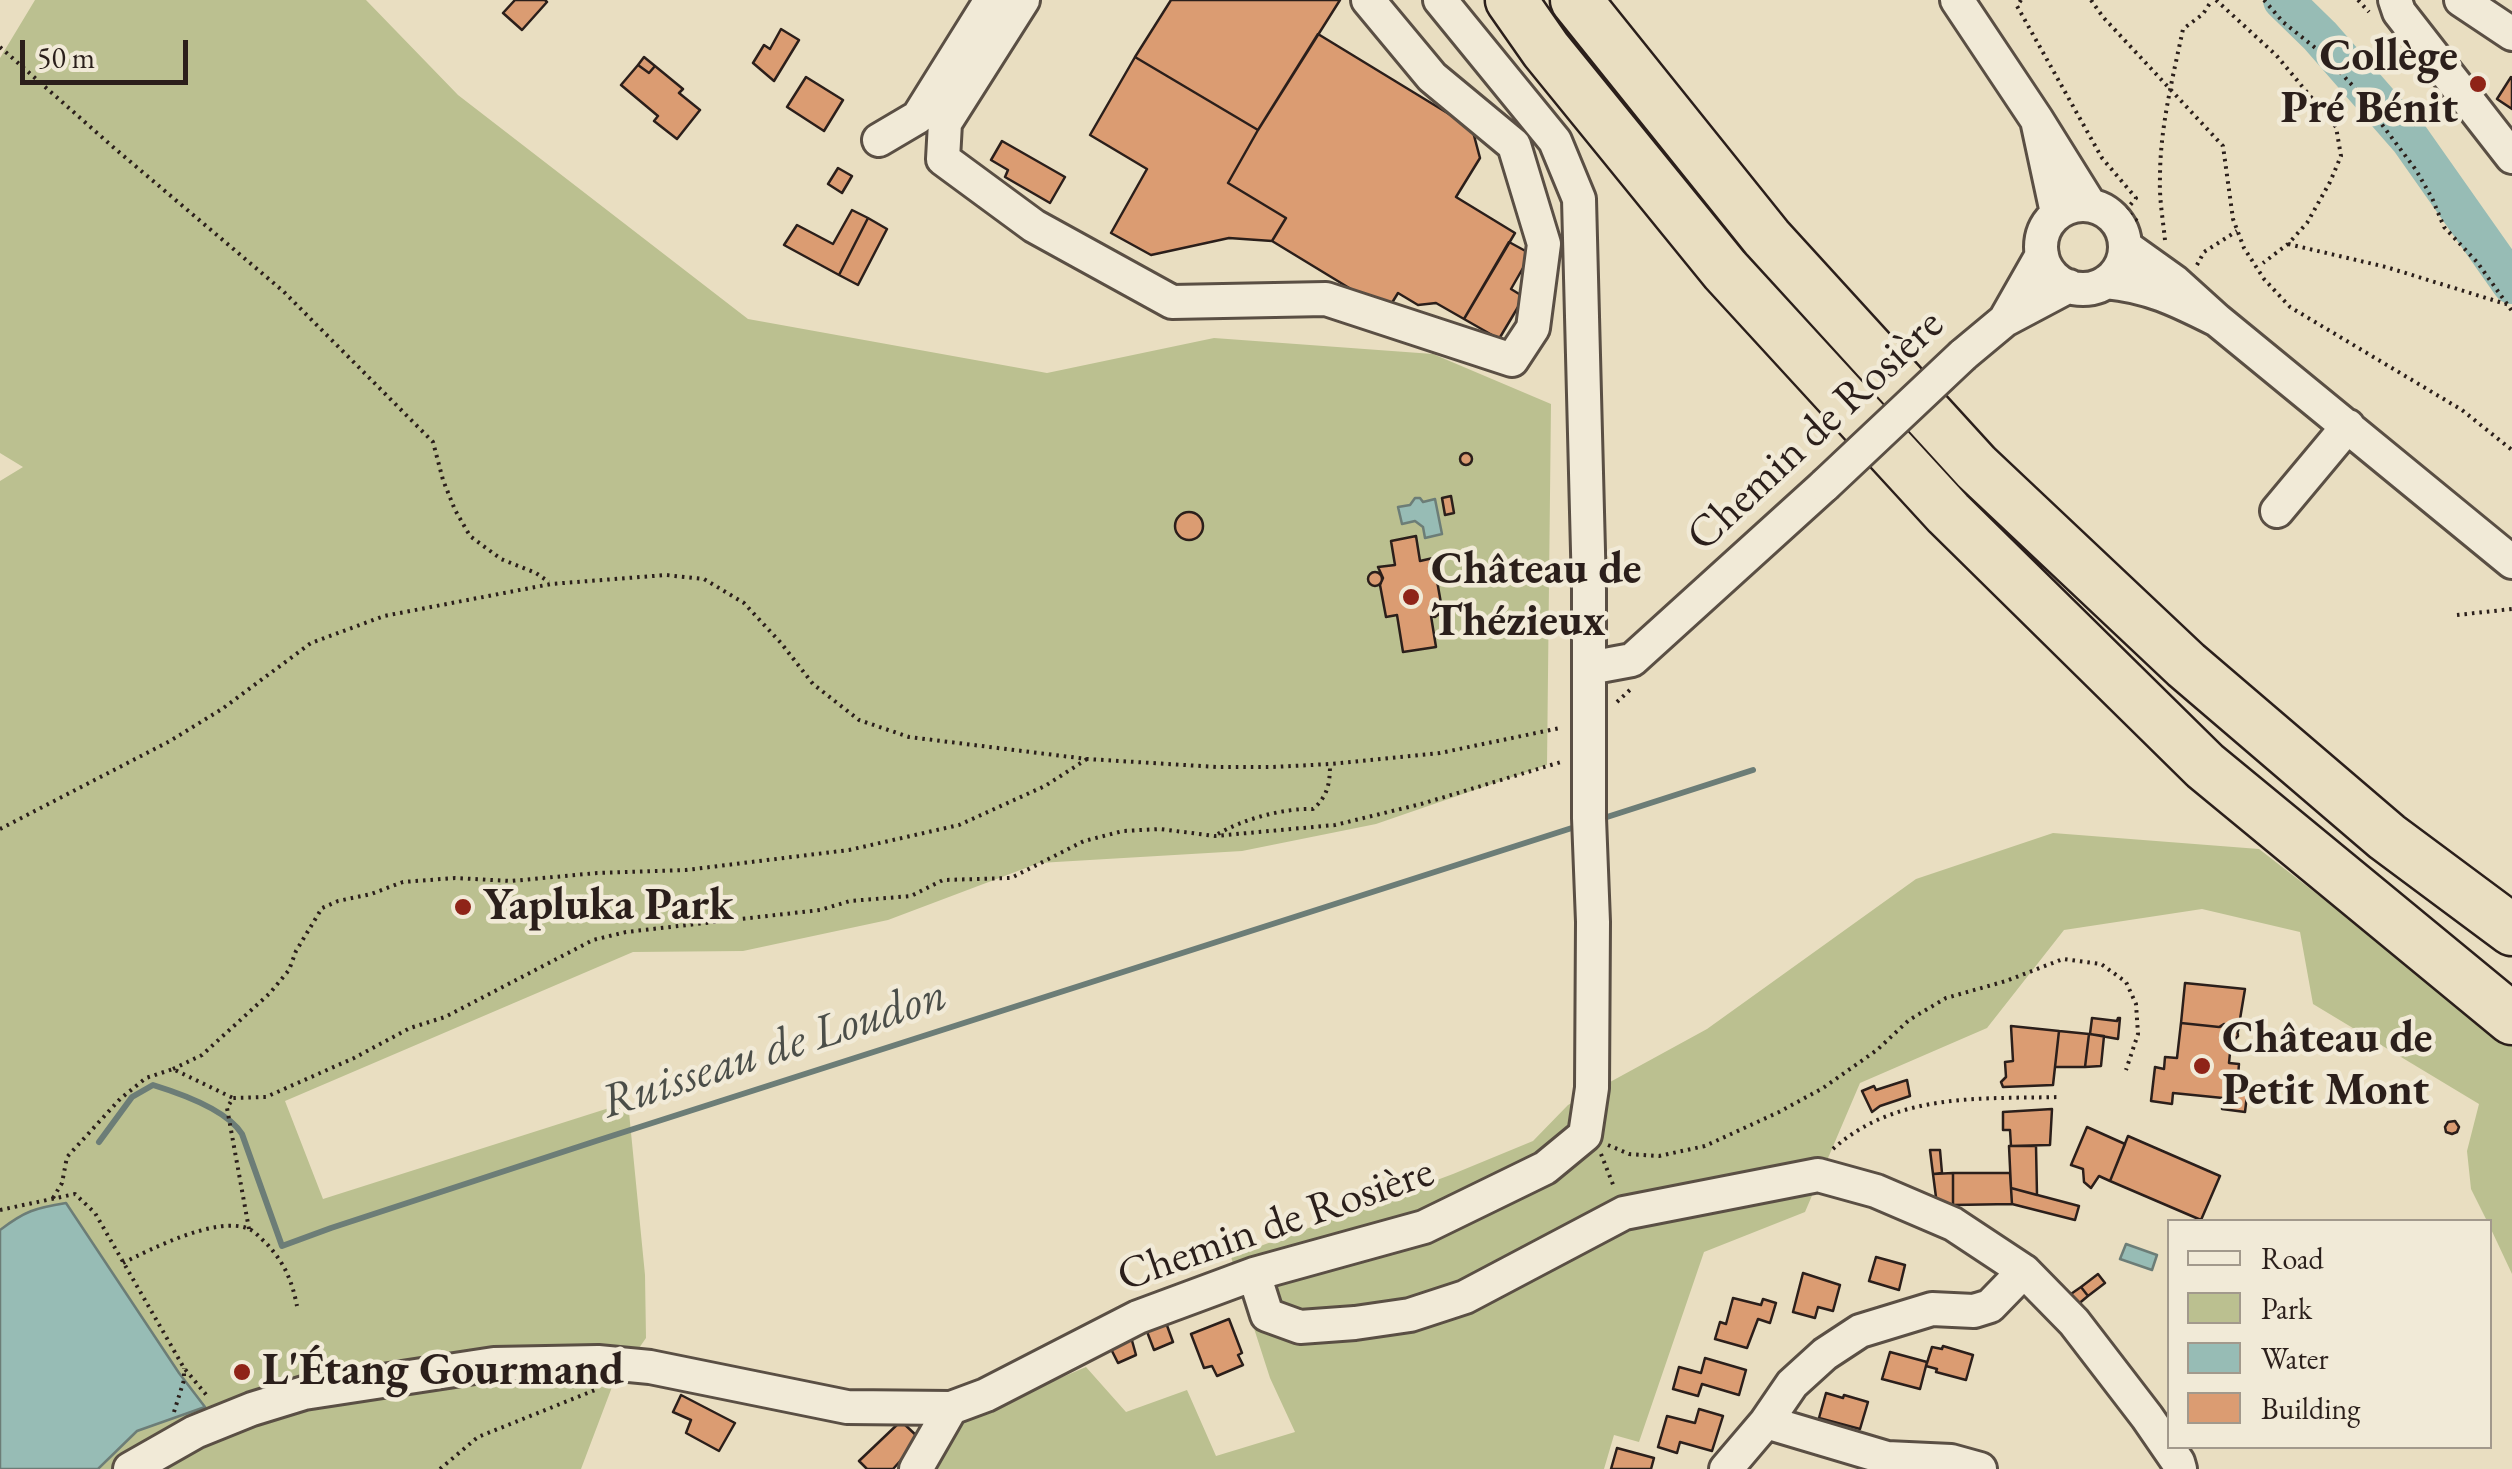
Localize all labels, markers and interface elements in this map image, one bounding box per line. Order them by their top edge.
scale bar [25,20,192,82]
place label: Collège Pré Bénit [2281,31,2458,137]
text: 50 m [37,38,95,77]
marker: Collège Pré Bénit [2467,73,2489,95]
street label: Chemin de Rosière [1677,298,1955,564]
place label: Château de Thézieux [1431,544,1641,650]
marker: Château de Thézieux [1400,586,1422,608]
place label: Yapluka Park [483,880,734,934]
marker: Yapluka Park [452,896,474,918]
water label: Ruisseau de Loudon [594,967,954,1133]
place label: Château de Petit Mont [2222,1013,2432,1119]
marker: Château de Petit Mont [2191,1055,2213,1077]
street label: Chemin de Rosière [1111,1146,1441,1304]
legend [2167,1219,2492,1449]
text: Road [2261,1239,2324,1278]
text: Park [2261,1289,2312,1328]
text: Water [2261,1339,2329,1378]
place label: L'Étang Gourmand [262,1345,624,1399]
marker: L'Étang Gourmand [231,1361,253,1383]
text: Building [2261,1389,2360,1428]

